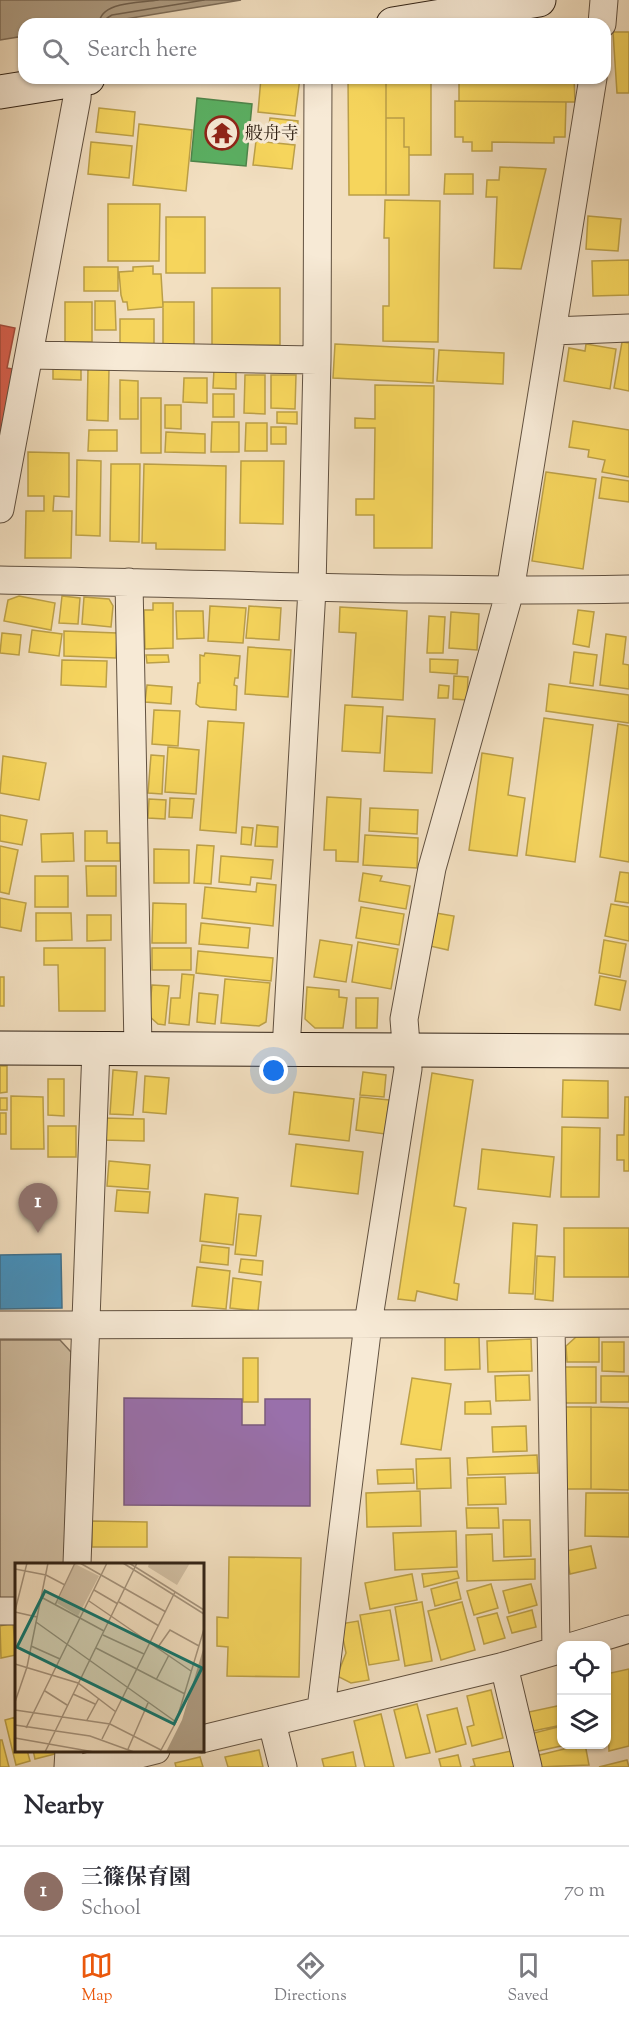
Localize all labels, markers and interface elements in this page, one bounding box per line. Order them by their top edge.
search box [18,18,611,84]
icon: search [39,35,72,68]
text: Search here [87,35,197,67]
temple icon: 般舟寺 [204,115,240,151]
place label: 般舟寺 [245,122,299,148]
your location [259,1056,288,1085]
pin: 1 [18,1184,57,1233]
inset map [15,1563,204,1752]
map controls [557,1641,611,1749]
button: locate [557,1641,611,1695]
button: layers [557,1695,611,1749]
text: Nearby [24,1788,104,1825]
text: 三篠保育園 [81,1863,191,1895]
text: 1 [40,1877,47,1906]
text: 70 m [564,1877,605,1906]
text: School [81,1895,141,1924]
tab: Map [80,1949,113,2008]
tab: Directions [274,1949,347,2008]
tab: Saved [507,1949,549,2008]

